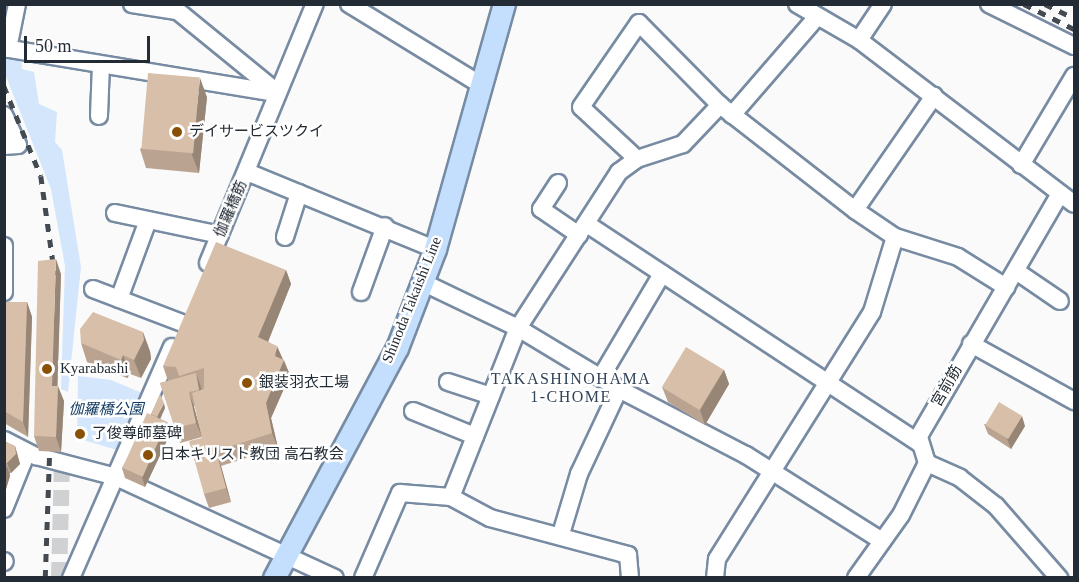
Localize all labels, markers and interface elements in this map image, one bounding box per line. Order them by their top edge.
scale bar [27,24,153,62]
text: 50 m [35,36,72,56]
place label: デイサービスツクイ [189,123,324,141]
marker: デイサービスツクイ [170,125,184,139]
street label: 伽羅橋筋 [211,178,251,240]
street label: Shinoda Takaishi Line [378,234,446,366]
marker: Kyarabashi [38,360,56,378]
place label: Kyarabashi [60,360,128,378]
street label: 宮前筋 [928,362,966,410]
district label: TAKASHINOHAMA 1-CHOME [491,369,651,407]
place label: 銀装羽衣工場 [259,374,349,392]
marker: 銀装羽衣工場 [240,376,254,390]
park label: 伽羅橋公園 [69,401,143,419]
place label: 了俊尊師墓碑 [92,425,182,443]
marker: 了俊尊師墓碑 [73,427,87,441]
place label: 日本キリスト教団 高石教会 [160,446,344,464]
marker: 日本キリスト教団 高石教会 [141,448,155,462]

